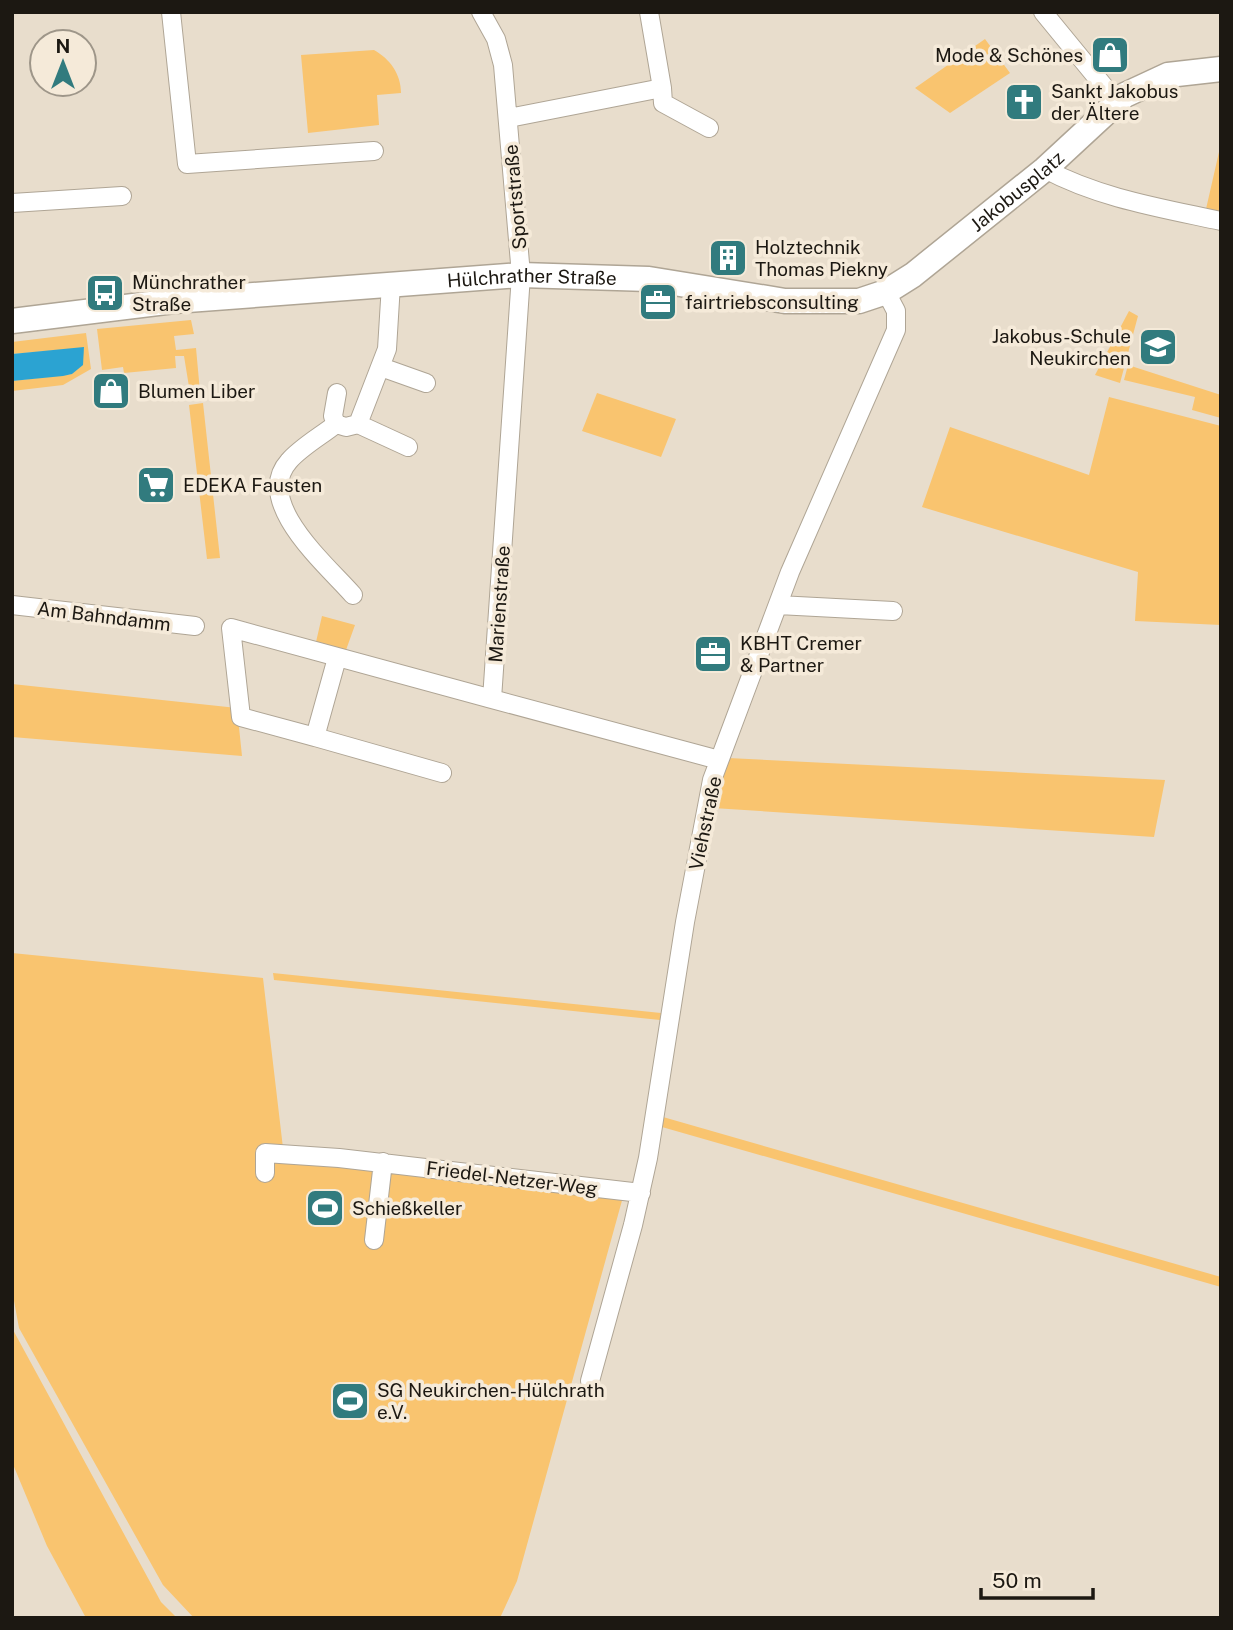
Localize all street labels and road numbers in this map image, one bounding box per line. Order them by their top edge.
street label: Sportstraße [499,143,531,251]
street label: Jakobusplatz [966,146,1068,236]
street label: Hülchrather Straße [446,264,617,292]
street label: Marienstraße [484,545,514,663]
street label: Am Bahndamm [36,597,172,635]
street label: Viehstraße [684,774,726,872]
street label: Friedel-Netzer-Weg [425,1157,599,1199]

